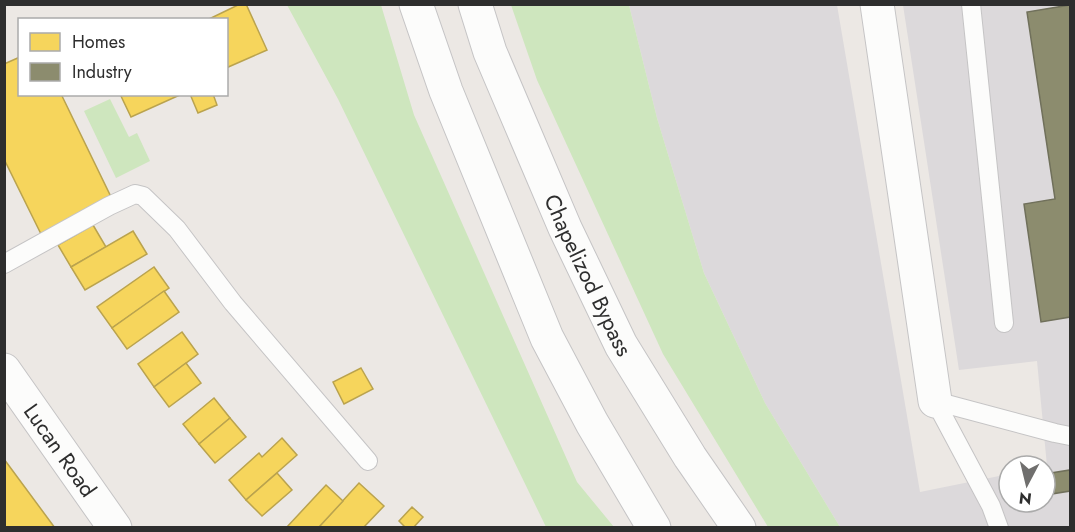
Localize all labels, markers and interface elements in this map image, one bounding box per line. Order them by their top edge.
legend [18,18,228,96]
text: Homes [72,29,125,55]
text: Industry [72,59,132,85]
street label: Chapelizod Bypass [536,189,640,362]
street label: Lucan Road [16,397,104,503]
north arrow [997,454,1057,514]
text: N [1018,486,1033,511]

